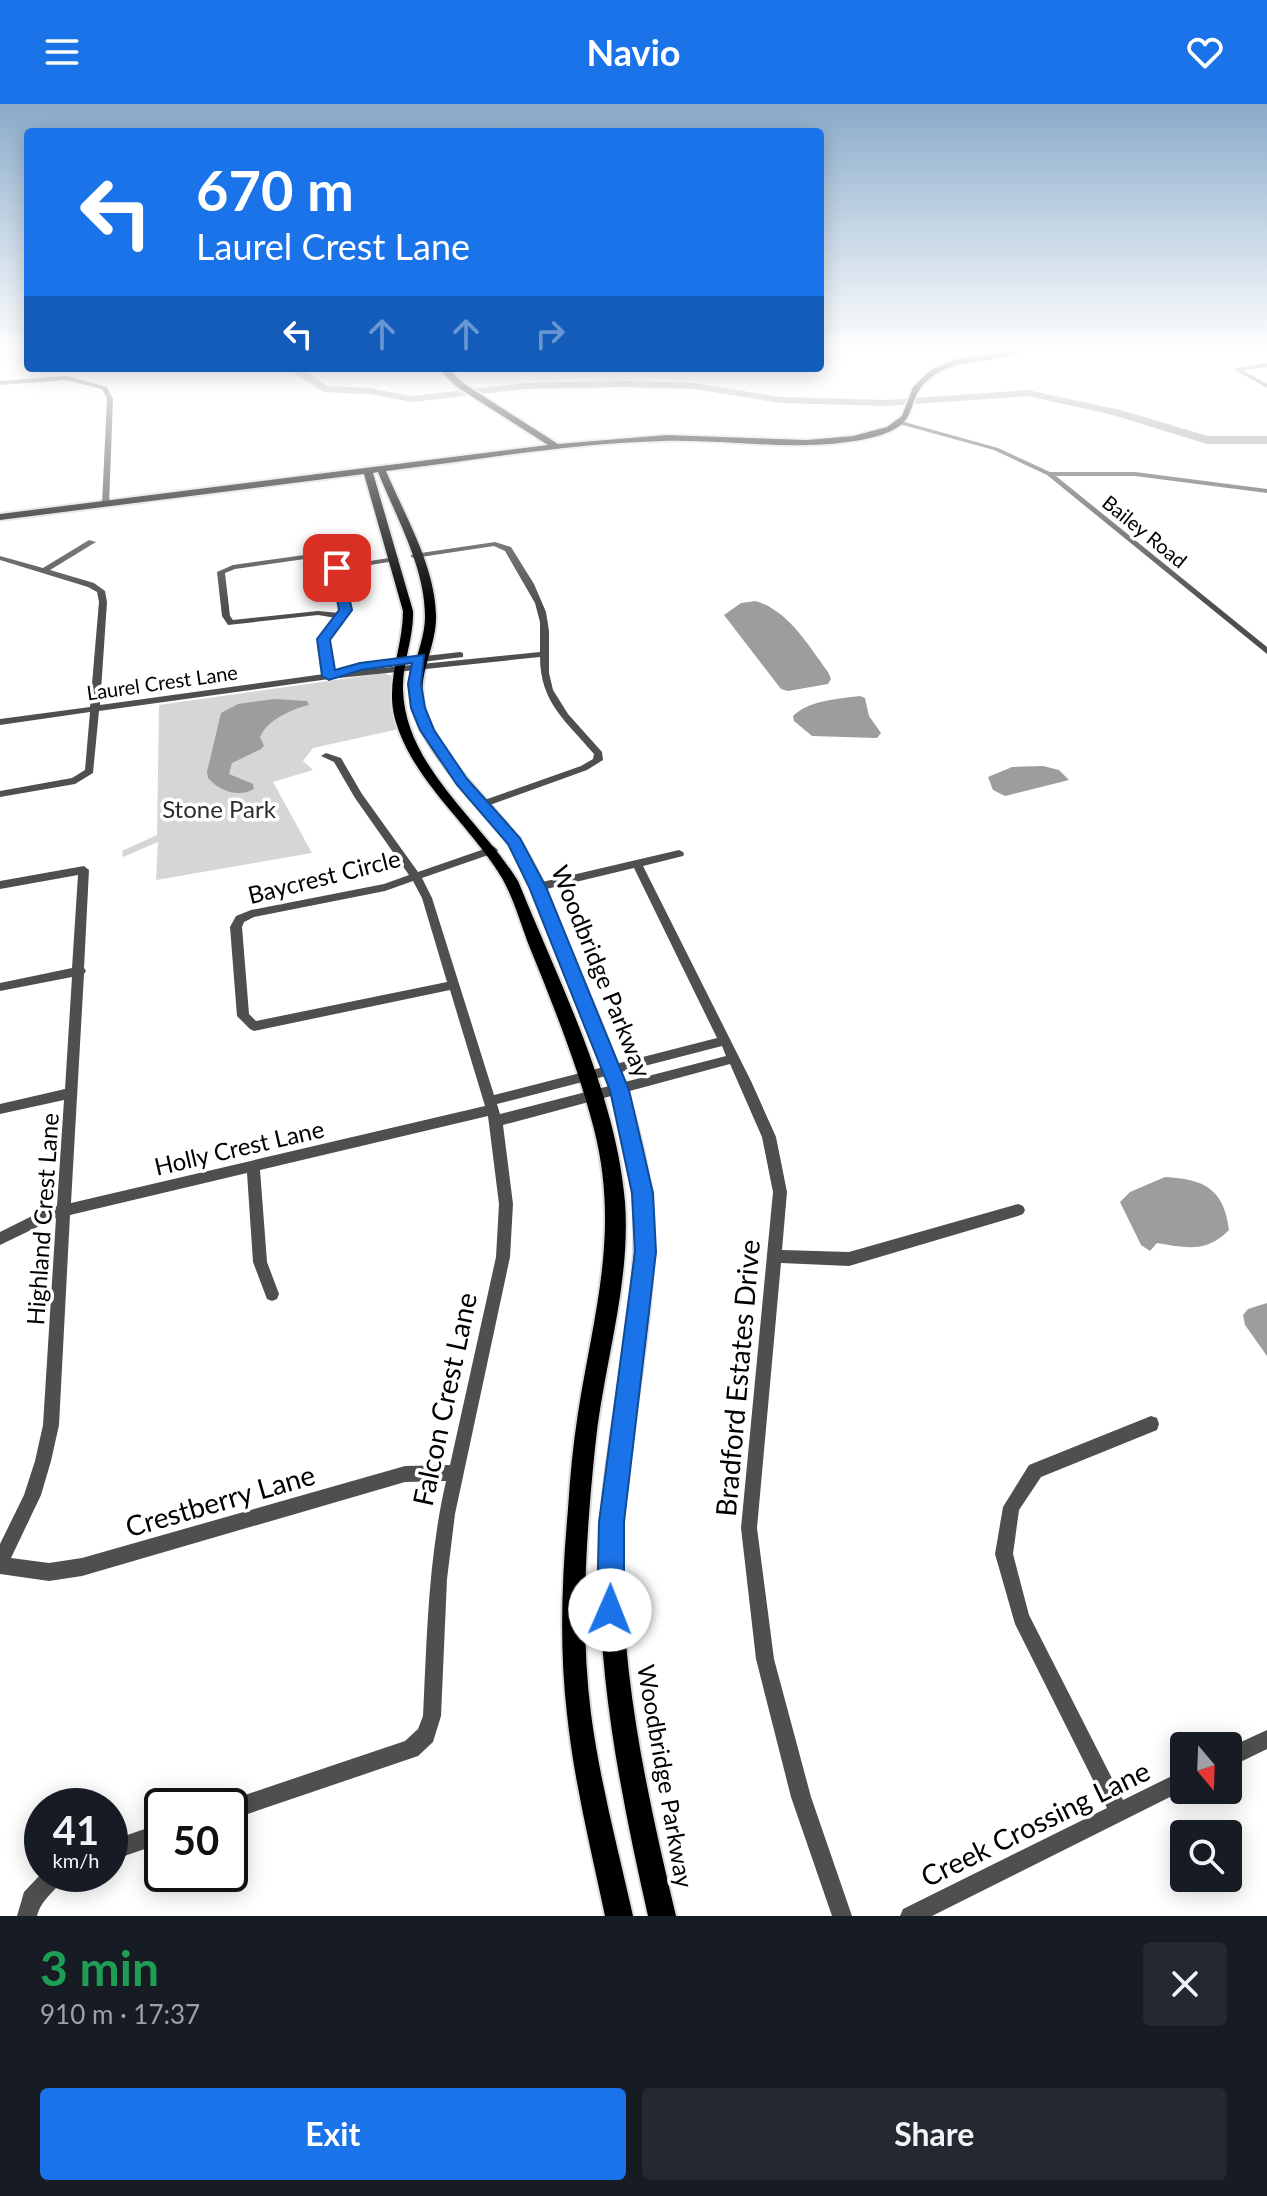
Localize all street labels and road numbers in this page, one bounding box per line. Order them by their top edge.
street label: Bailey Road [1098,490,1192,572]
street label: Laurel Crest Lane [85,660,239,704]
street label: Baycrest Circle [245,843,403,909]
street label: Woodbridge Parkway [546,861,658,1082]
street label: Highland Crest Lane [20,1112,64,1326]
street label: Holly Crest Lane [151,1113,327,1181]
street label: Bradford Estates Drive [708,1238,766,1518]
street label: Falcon Crest Lane [405,1289,483,1509]
street label: Crestberry Lane [121,1457,319,1543]
street label: Woodbridge Parkway [632,1662,700,1891]
street label: Creek Crossing Lane [915,1753,1155,1893]

